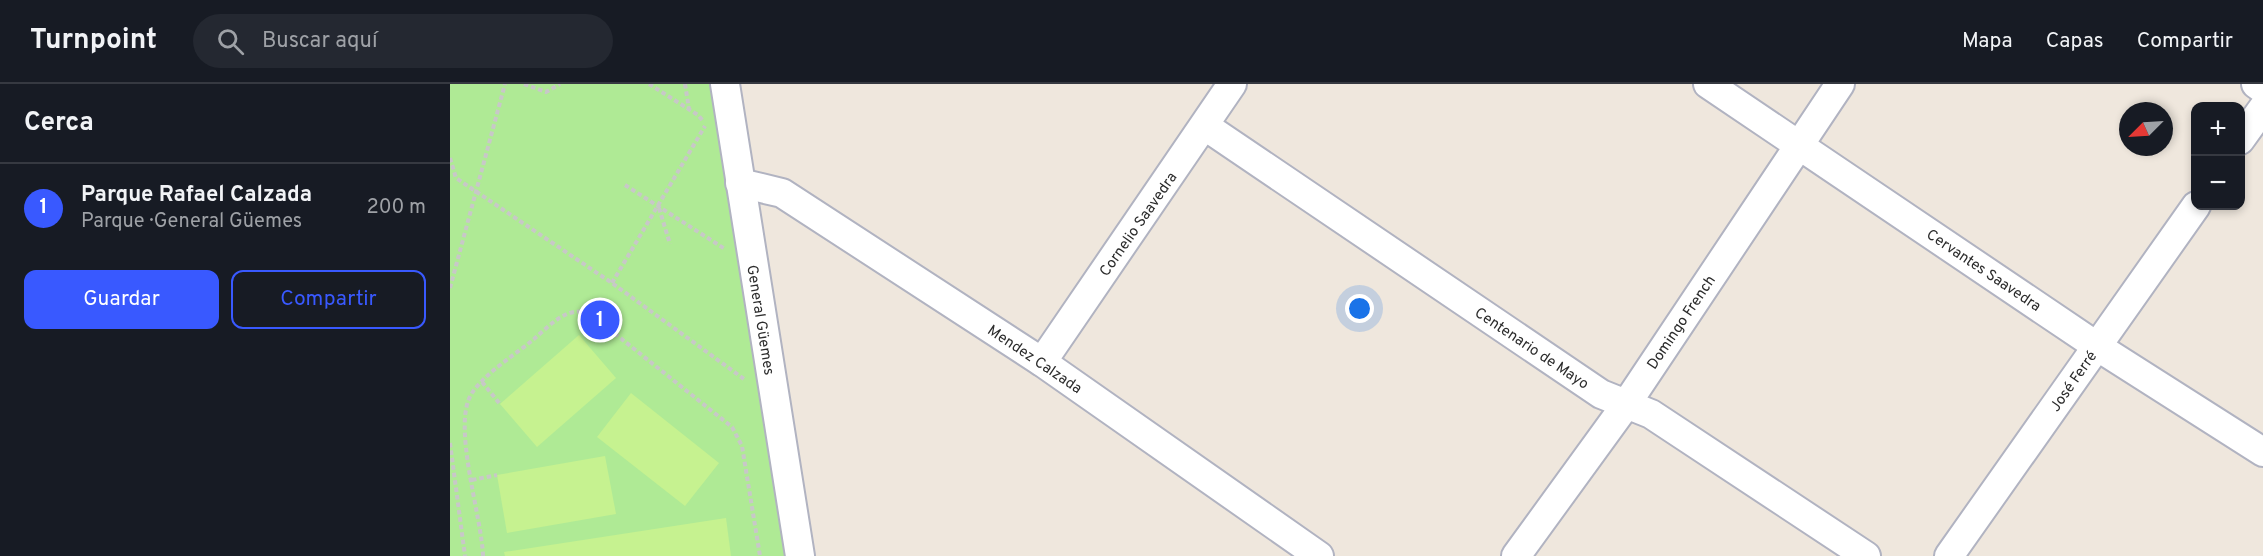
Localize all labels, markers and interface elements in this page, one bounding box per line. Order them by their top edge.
search box [193,14,613,68]
text: Turnpoint [30,23,157,59]
icon: search [214,25,247,58]
text: Buscar aquí [262,28,377,55]
text: Mapa [1962,28,2013,55]
text: Capas [2046,28,2104,55]
text: Compartir [2137,28,2233,55]
north arrow [2119,102,2173,156]
map controls [2191,102,2245,210]
button: + [2191,102,2245,156]
text: Cerca [24,107,94,140]
button: − [2191,156,2245,210]
street label: Cornelio Saavedra [1096,169,1182,281]
text: Parque Rafael Calzada [81,182,312,209]
text: 1 [40,195,48,221]
text: 200 m [367,195,426,221]
text: Parque · General Güemes [81,209,302,235]
street label: Cervantes Saavedra [1922,226,2044,317]
street label: General Güemes [741,264,778,377]
button: Guardar [24,270,219,329]
button: Compartir [231,270,426,329]
street label: Domingo French [1644,272,1721,374]
your location [1345,294,1374,323]
pin: 1 [580,298,620,342]
street label: Centenario de Mayo [1470,304,1592,395]
street label: Mendez Calzada [983,322,1085,399]
street label: José Ferré [2046,348,2102,416]

